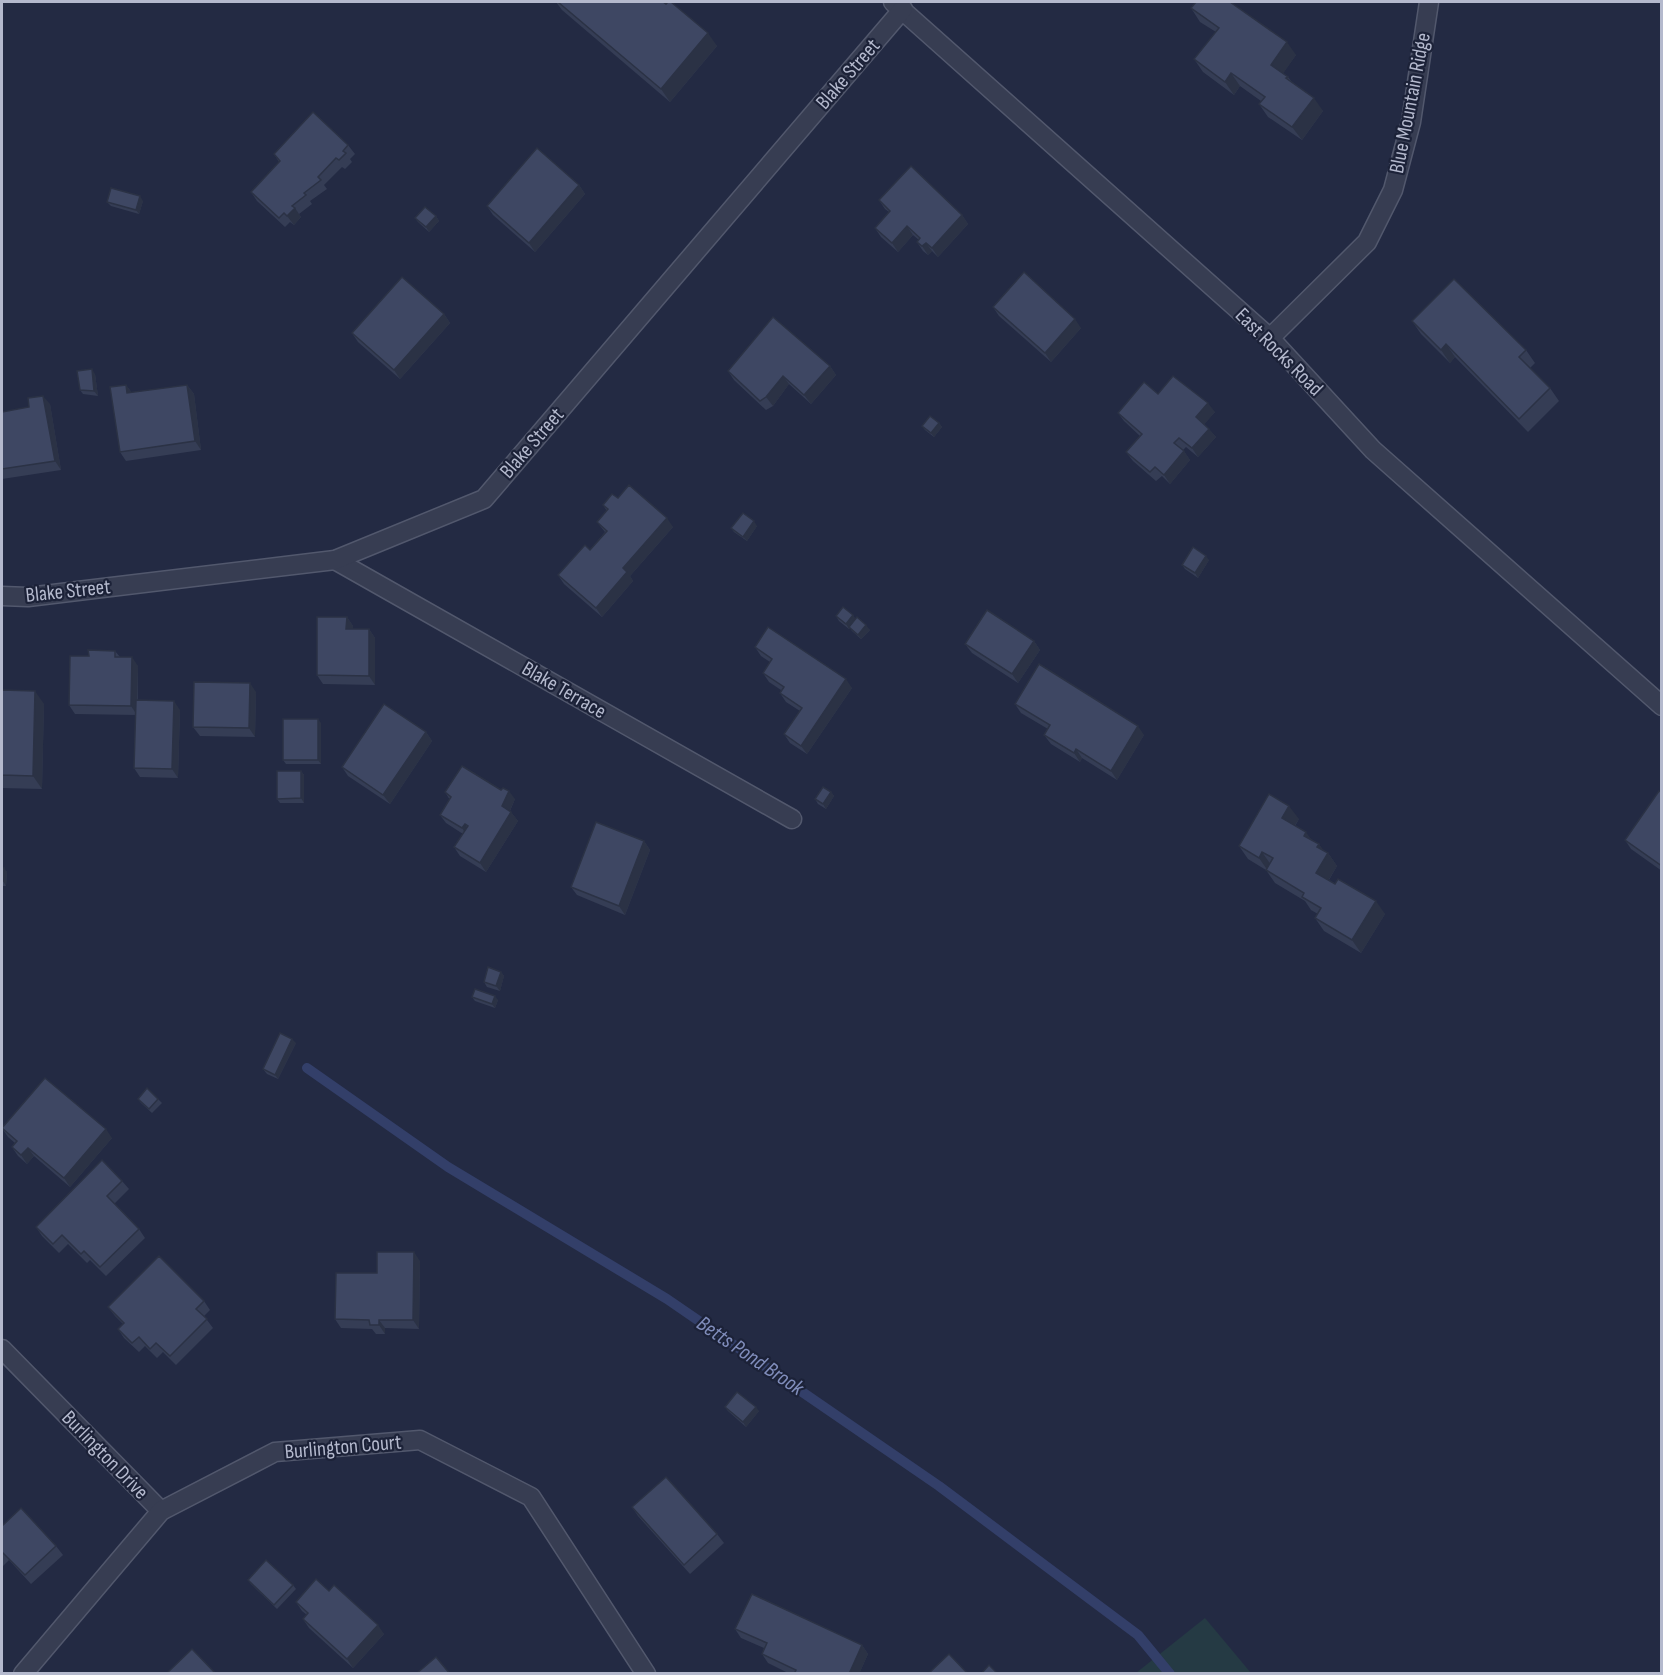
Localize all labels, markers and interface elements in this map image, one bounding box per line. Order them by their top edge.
street label: Blue Mountain Ridge [1384,31,1436,175]
street label: Blake Street [811,34,885,114]
street label: East Rocks Road [1230,303,1328,401]
street label: Blake Street [495,403,569,483]
street label: Blake Street [24,574,112,608]
street label: Blake Terrace [518,656,610,724]
water label: Betts Pond Brook [691,1310,809,1402]
street label: Burlington Drive [57,1405,153,1505]
street label: Burlington Court [284,1429,402,1465]

